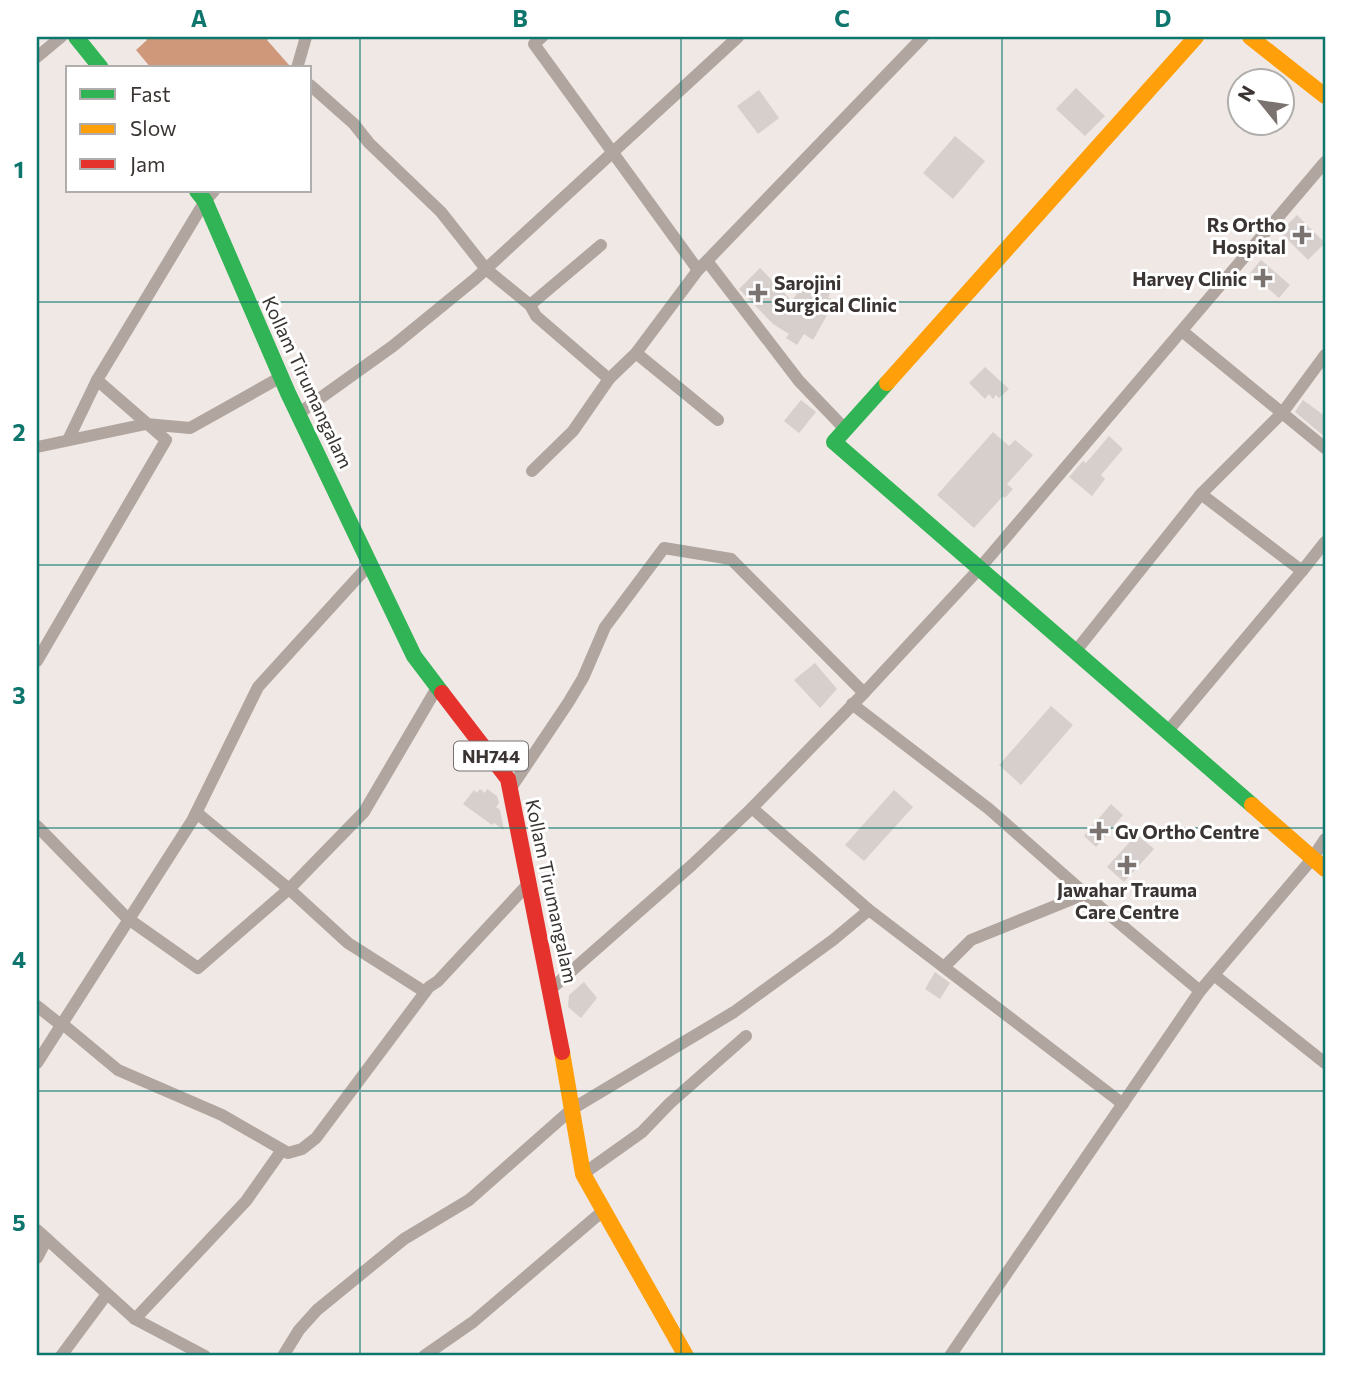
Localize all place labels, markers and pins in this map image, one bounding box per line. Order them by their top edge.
place label: Rs Ortho Hospital [1207,213,1286,258]
marker: Rs Ortho Hospital [1292,225,1312,245]
place label: Harvey Clinic [1132,267,1247,290]
marker: Harvey Clinic [1253,268,1273,288]
place label: Sarojini Surgical Clinic [774,271,897,316]
marker: Sarojini Surgical Clinic [748,283,768,303]
place label: Gv Ortho Centre [1115,820,1259,843]
marker: Gv Ortho Centre [1089,821,1109,841]
marker: Jawahar Trauma Care Centre [1117,855,1137,875]
place label: Jawahar Trauma Care Centre [1057,878,1197,923]

